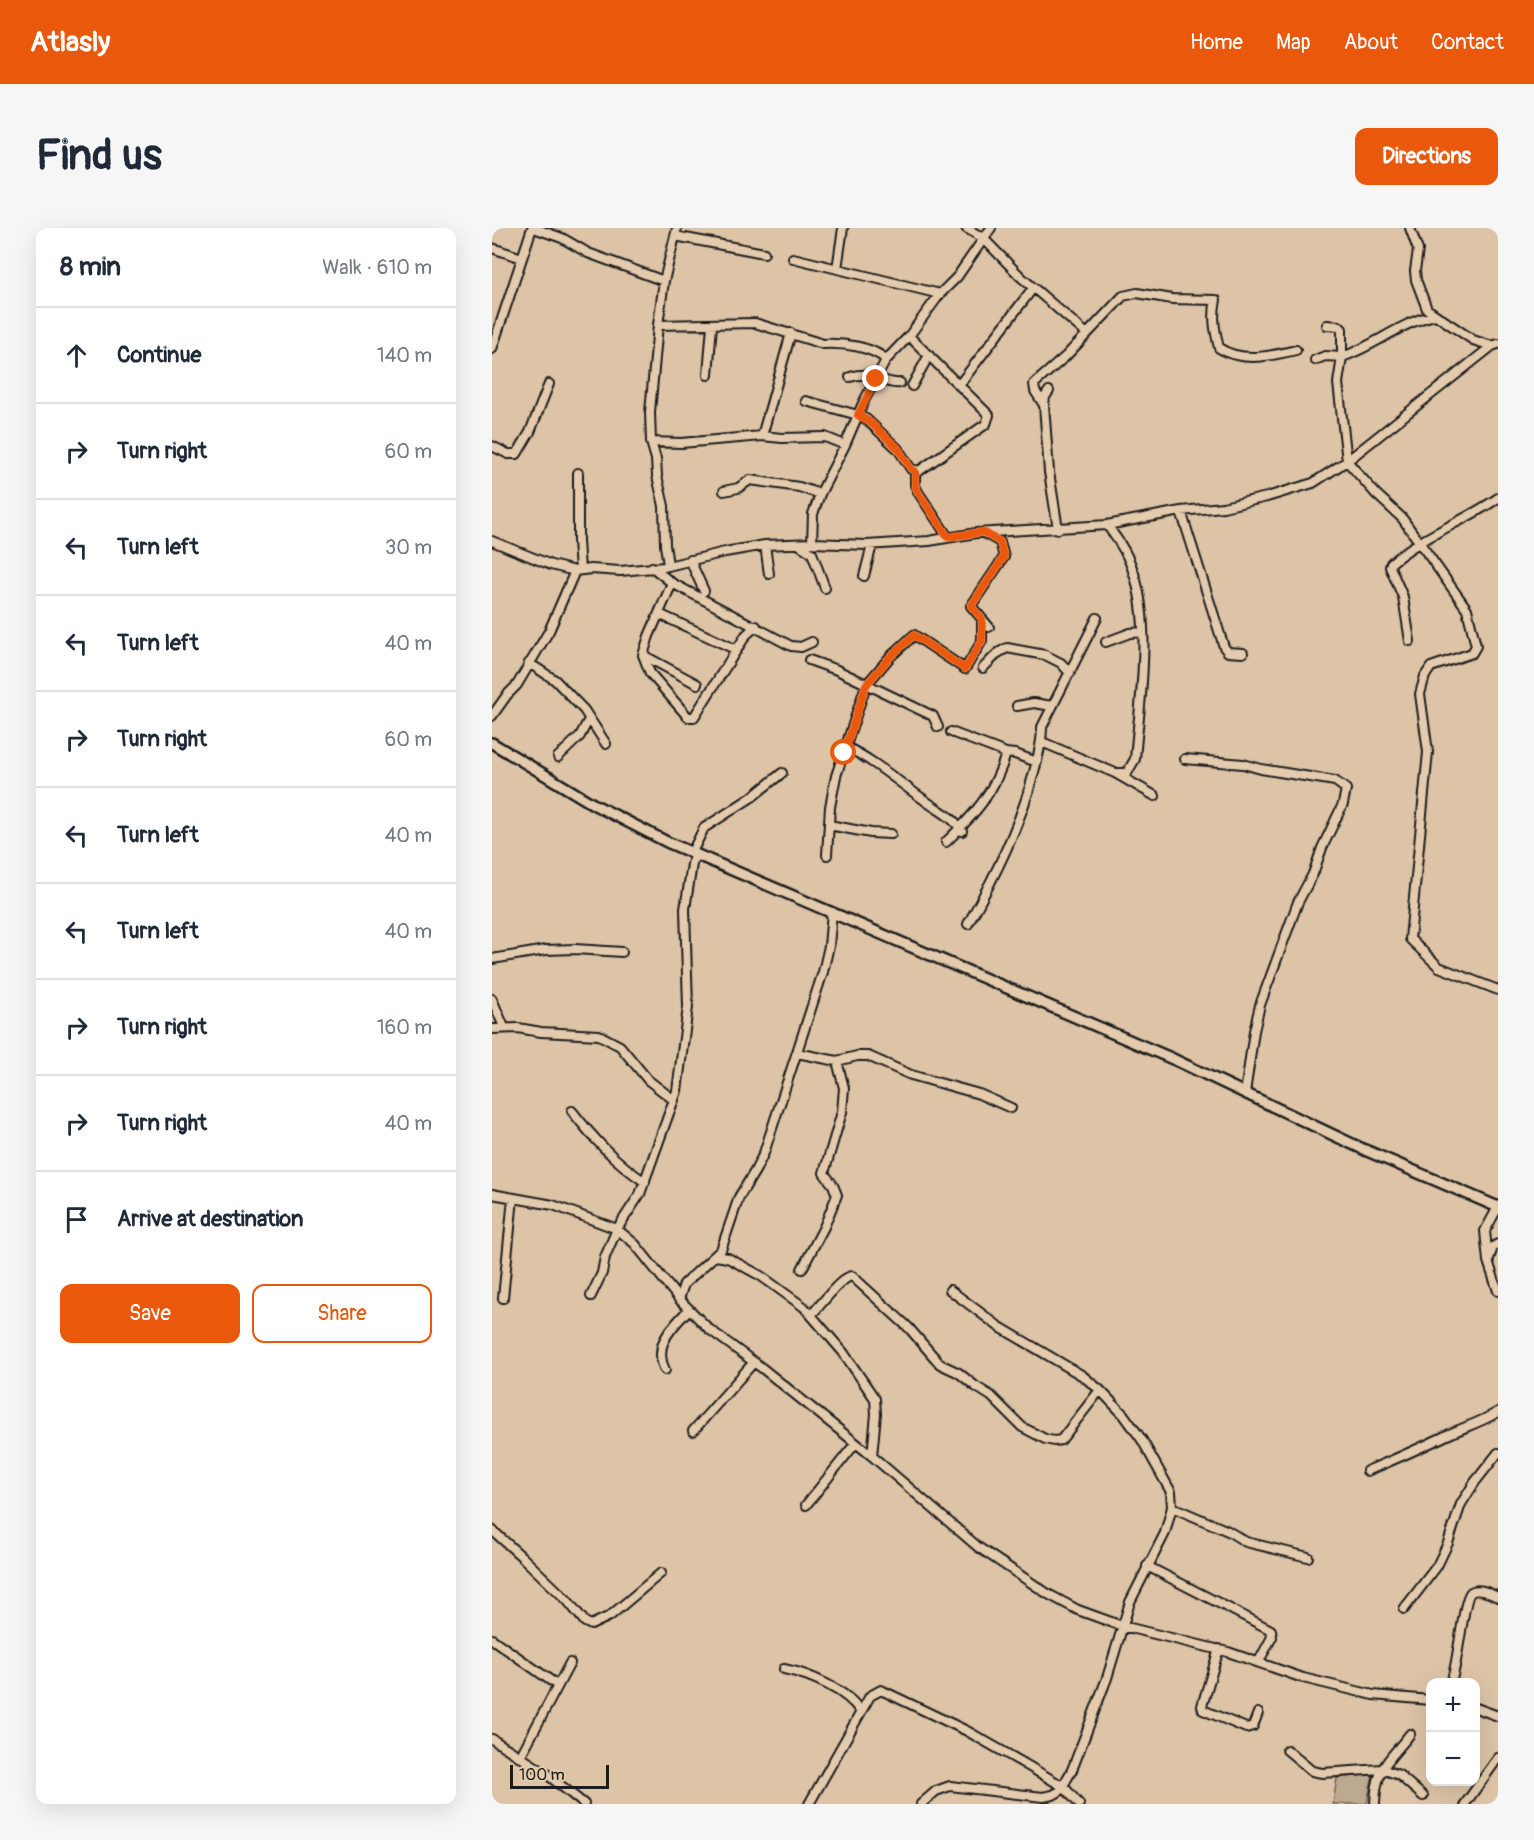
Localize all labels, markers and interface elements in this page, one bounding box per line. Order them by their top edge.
text: Atlasly [30,25,110,60]
text: Home [1190,29,1243,56]
text: Map [1276,29,1311,56]
text: About [1344,29,1398,56]
text: Contact [1431,29,1504,56]
button: Directions [1355,128,1498,185]
text: Find us [36,130,162,182]
text: 8 min [60,251,121,283]
text: Walk · 610 m [322,255,432,280]
icon: ahead [60,339,93,372]
text: Continue [117,341,201,369]
text: 140 m [377,343,432,368]
route end [862,365,888,391]
icon: right [60,435,93,468]
text: Turn right [117,437,207,465]
text: 60 m [385,439,432,464]
icon: left [60,531,93,564]
text: Turn left [117,533,199,561]
text: 30 m [385,535,432,560]
icon: left [60,627,93,660]
text: Turn left [117,629,199,657]
text: 40 m [385,631,432,656]
icon: right [60,723,93,756]
text: Turn right [117,725,207,753]
text: 60 m [385,727,432,752]
route start [830,739,856,765]
icon: left [60,819,93,852]
text: Turn left [117,821,199,849]
text: 40 m [385,823,432,848]
icon: left [60,915,93,948]
text: Turn left [117,917,199,945]
text: 40 m [385,919,432,944]
icon: right [60,1011,93,1044]
text: Turn right [117,1013,207,1041]
text: 160 m [377,1015,432,1040]
icon: right [60,1107,93,1140]
text: Turn right [117,1109,207,1137]
text: 40 m [385,1111,432,1136]
icon: arrive [60,1203,93,1236]
text: Arrive at destination [117,1205,303,1233]
button: Save [60,1284,240,1343]
button: Share [252,1284,432,1343]
map controls [1426,1678,1480,1786]
button: + [1426,1678,1480,1732]
button: − [1426,1732,1480,1786]
scale bar [510,1762,609,1790]
text: 100 m [519,1765,565,1785]

